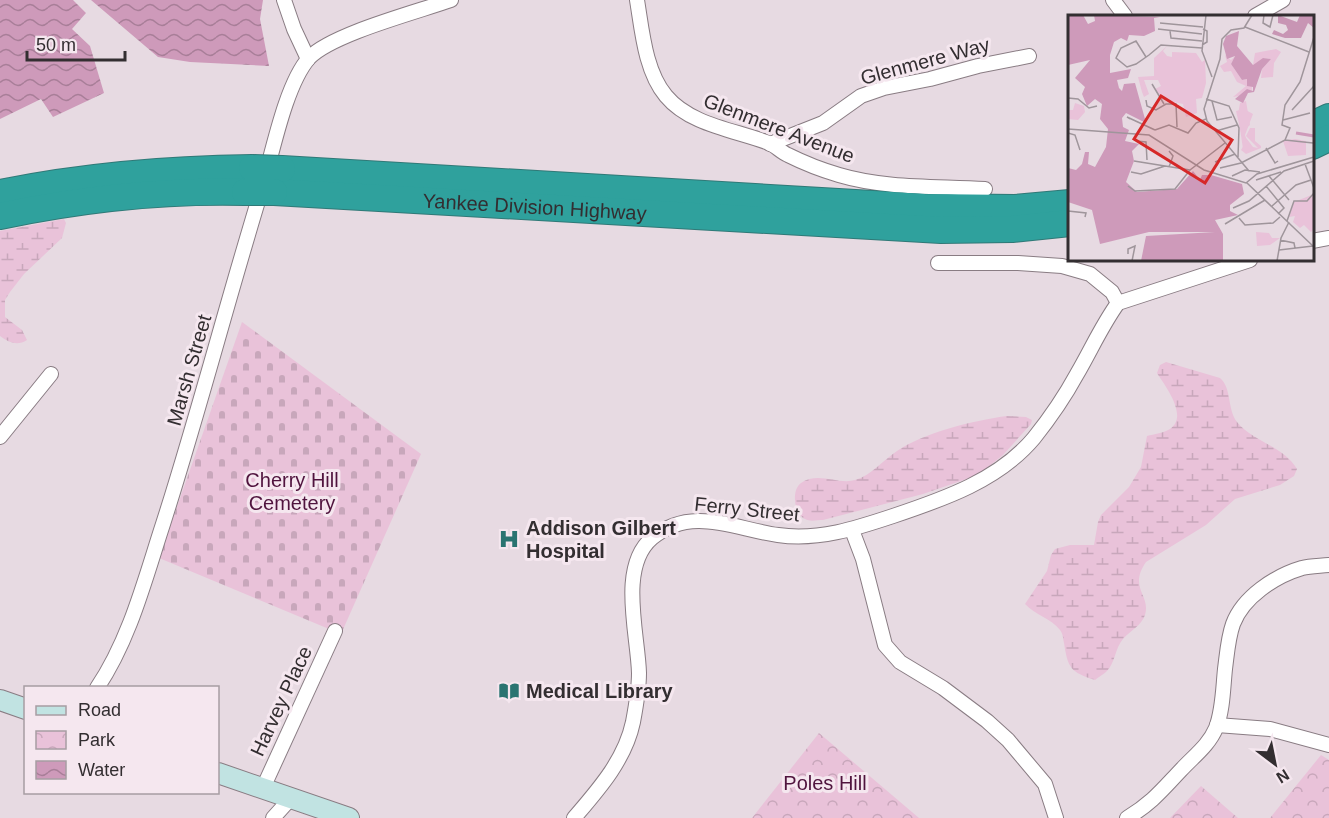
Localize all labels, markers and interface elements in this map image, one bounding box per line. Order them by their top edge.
inset map [1068,15,1314,261]
scale bar [27,24,124,62]
street label: Glenmere Way [858,33,992,89]
text: 50 m [36,35,76,55]
street label: Glenmere Avenue [700,89,858,167]
street label: Yankee Division Highway [422,189,647,224]
street label: Marsh Street [163,312,215,428]
park label: Cherry Hill Cemetery [245,469,339,514]
street label: Ferry Street [693,493,801,526]
place label: Addison Gilbert Hospital [526,517,676,562]
hospital icon: Addison Gilbert Hospital [497,527,521,551]
street label: Harvey Place [246,642,316,760]
library icon: Medical Library [497,679,521,703]
place label: Medical Library [526,680,674,702]
legend [24,686,219,794]
text: Road [78,700,121,720]
text: Park [78,730,116,750]
north arrow [1245,734,1305,794]
text: Water [78,760,125,780]
text: N [1273,766,1292,787]
park label: Poles Hill [783,772,867,794]

